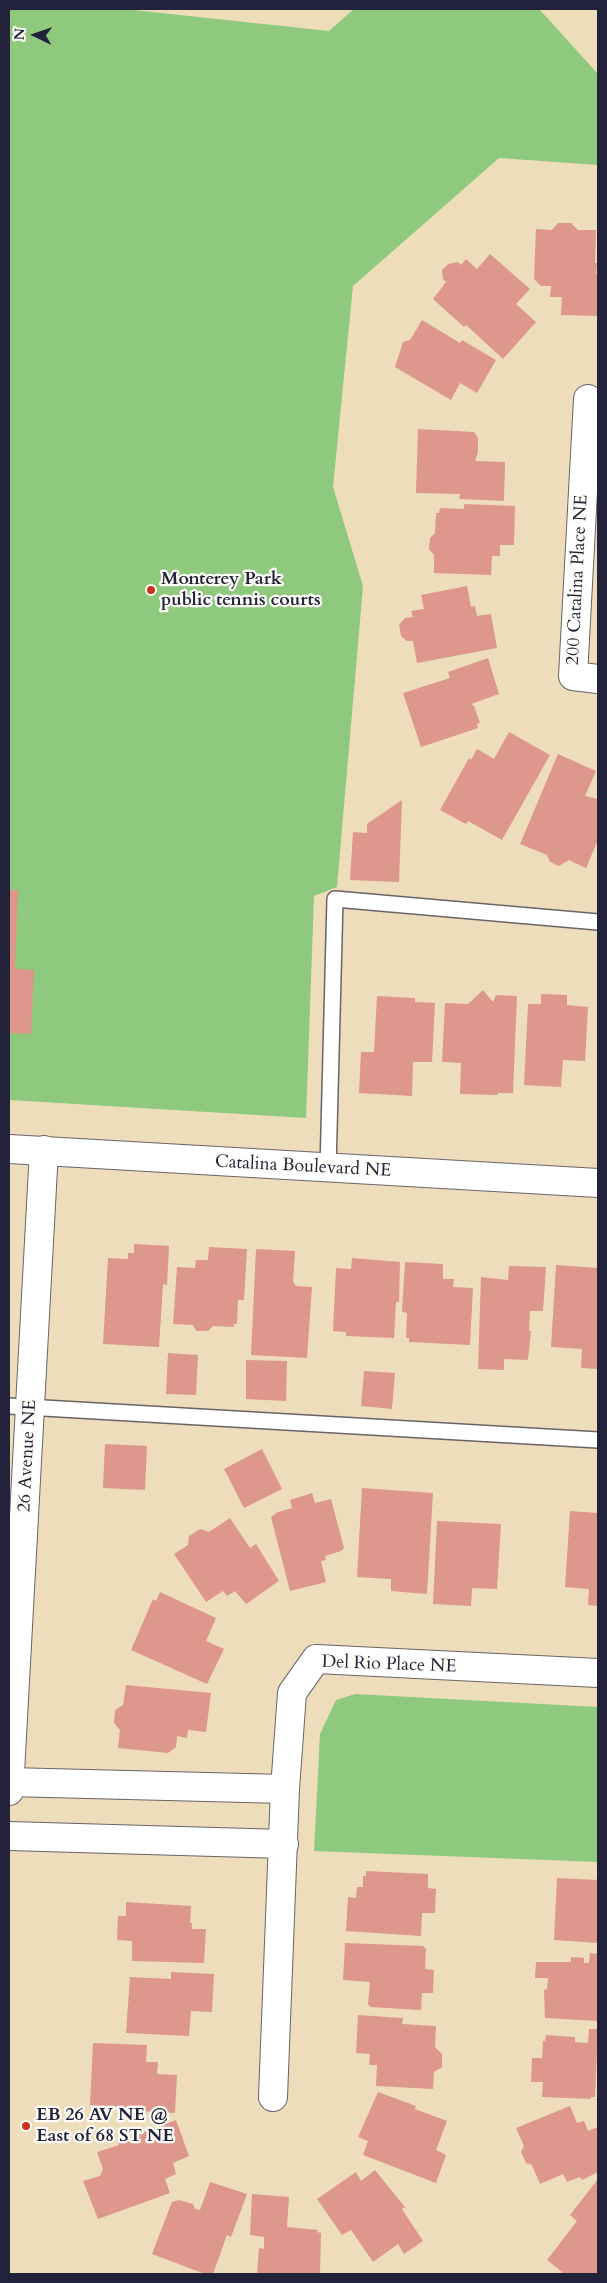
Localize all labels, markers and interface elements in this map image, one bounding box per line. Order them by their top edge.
north arrow [10,10,60,60]
text: N [10,28,29,41]
street label: 200 Catalina Place NE [563,494,593,666]
place label: Monterey Park public tennis courts [161,569,321,612]
marker: Monterey Park public tennis courts [145,584,157,596]
street label: Catalina Boulevard NE [214,1152,392,1182]
street label: 26 Avenue NE [14,1399,42,1513]
street label: Del Rio Place NE [321,1652,457,1678]
place label: EB 26 AV NE @ East of 68 ST NE [36,2105,174,2148]
marker: EB 26 AV NE @ East of 68 ST NE [20,2120,32,2132]

